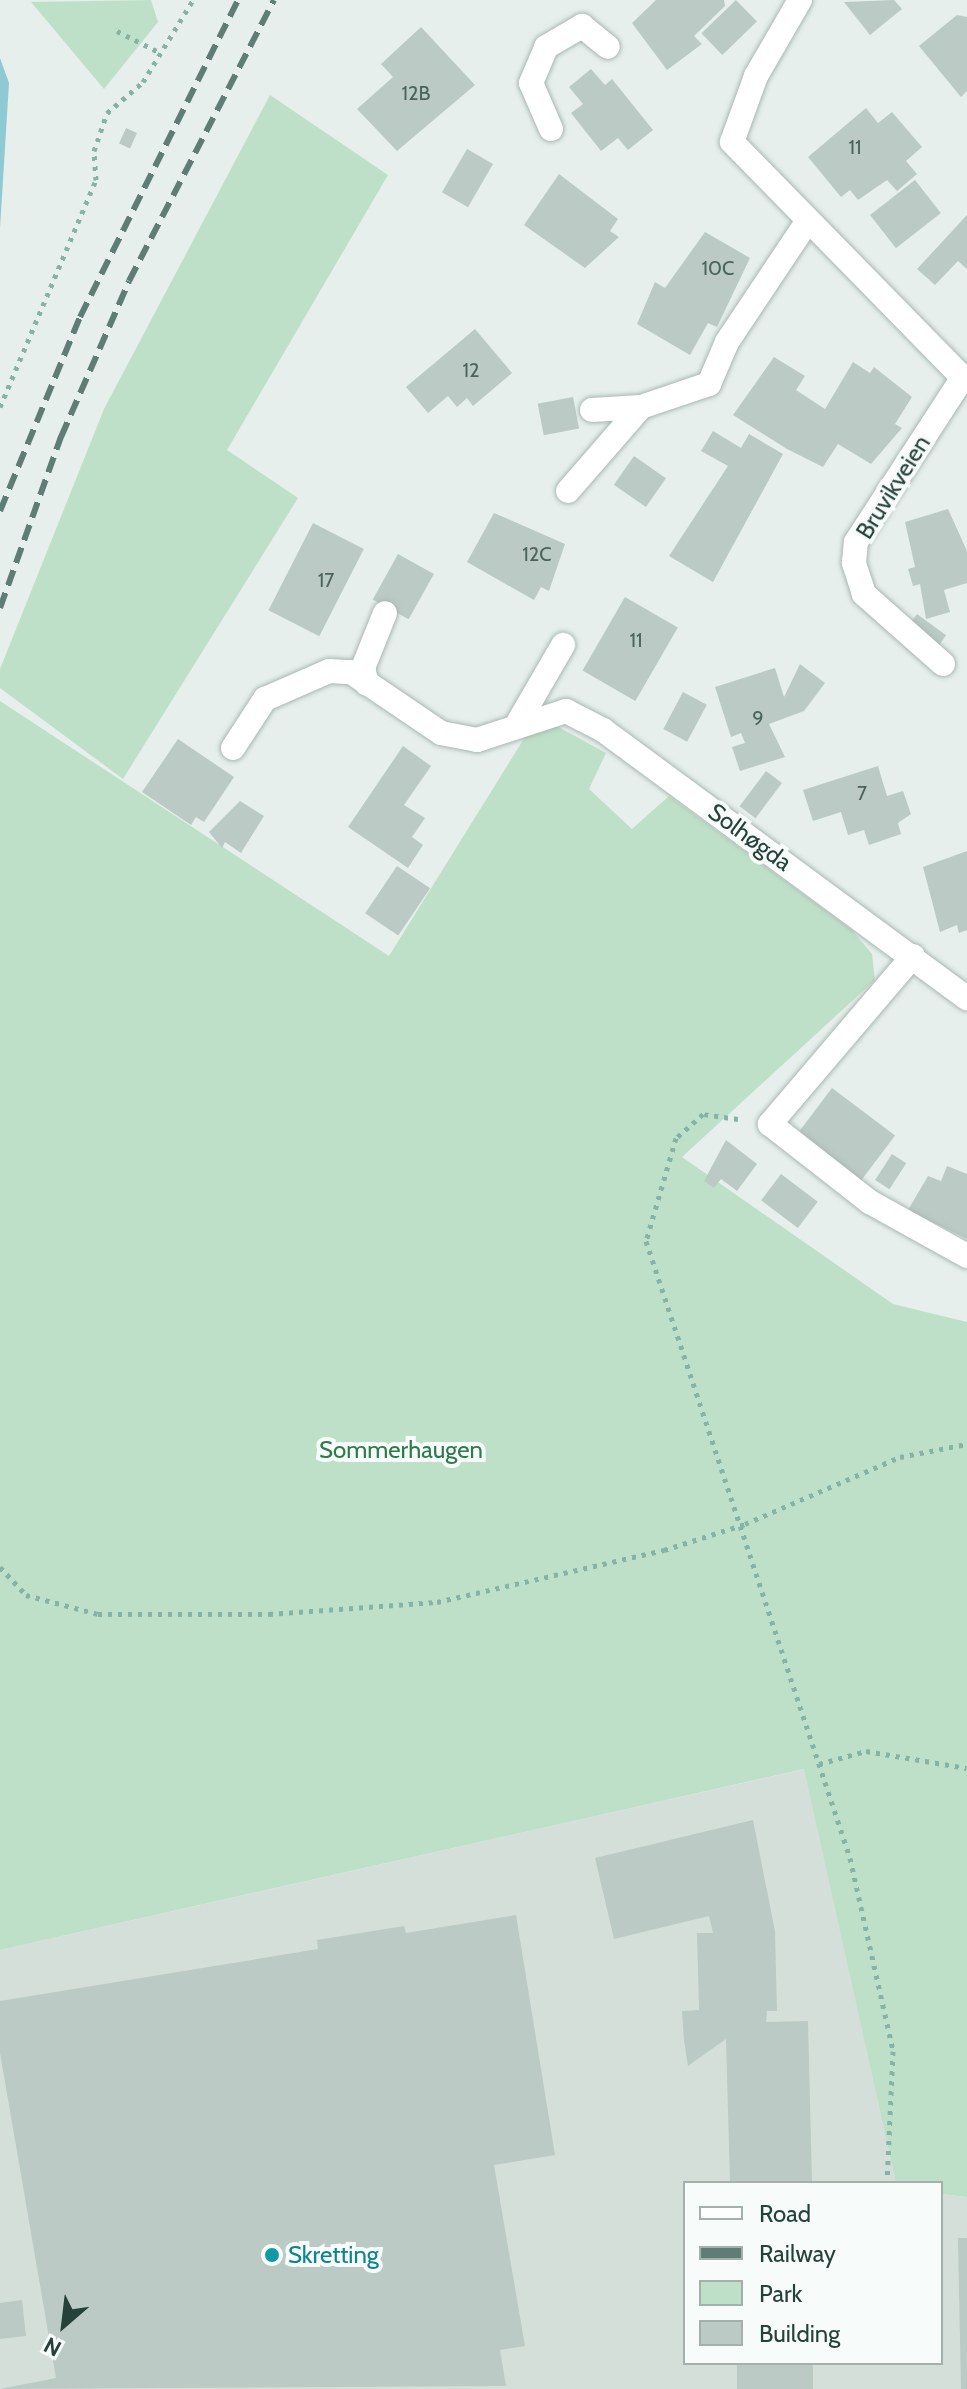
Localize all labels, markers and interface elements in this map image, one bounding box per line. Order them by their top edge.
house number: 12B [402,81,430,105]
house number: 11 [848,135,862,159]
house number: 10C [702,256,734,280]
house number: 12 [463,358,479,382]
street label: Bruvikveien [850,430,936,544]
house number: 12C [522,542,552,566]
house number: 17 [318,568,334,592]
house number: 11 [629,628,643,652]
house number: 9 [752,706,764,730]
house number: 7 [857,781,867,805]
street label: Solhøgda [703,797,797,877]
park label: Sommerhaugen [319,1436,483,1464]
legend [683,2181,943,2365]
text: Road [759,2199,811,2228]
text: Railway [759,2239,836,2268]
place label: Skretting [288,2241,379,2269]
marker: Skretting [263,2246,281,2264]
text: Park [759,2279,802,2308]
north arrow [24,2285,104,2365]
text: Building [759,2319,840,2348]
text: N [39,2331,66,2362]

